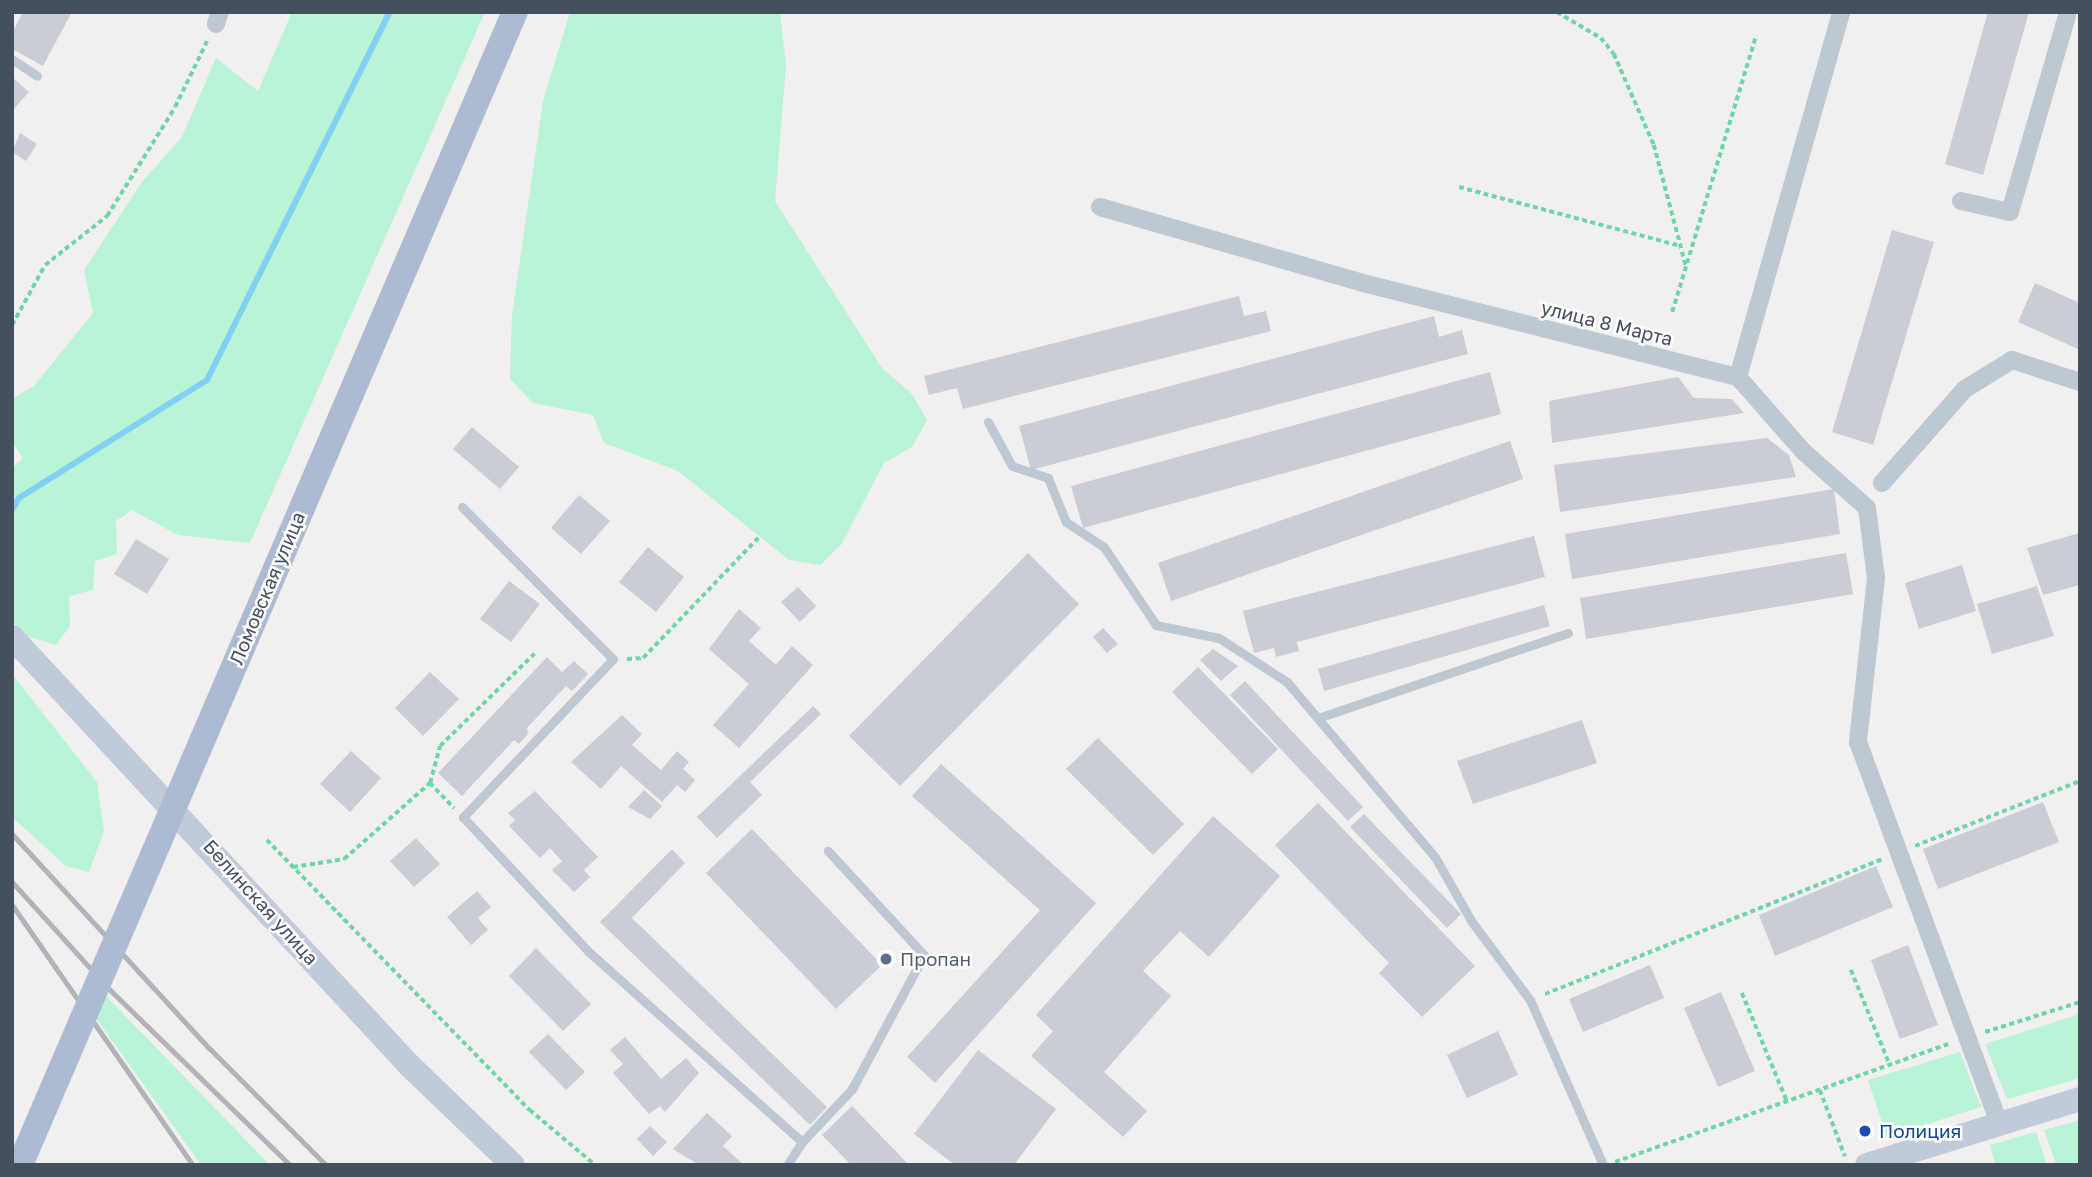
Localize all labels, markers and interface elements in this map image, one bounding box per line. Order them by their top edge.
street label: улица 8 Марта [1539,296,1675,350]
street label: Ломовская улица [224,508,310,668]
street label: Белинская улица [199,835,323,969]
place label: Пропан [900,948,971,970]
marker: Пропан [878,951,894,967]
place label: Полиция [1879,1120,1961,1142]
marker: Полиция [1857,1123,1873,1139]

